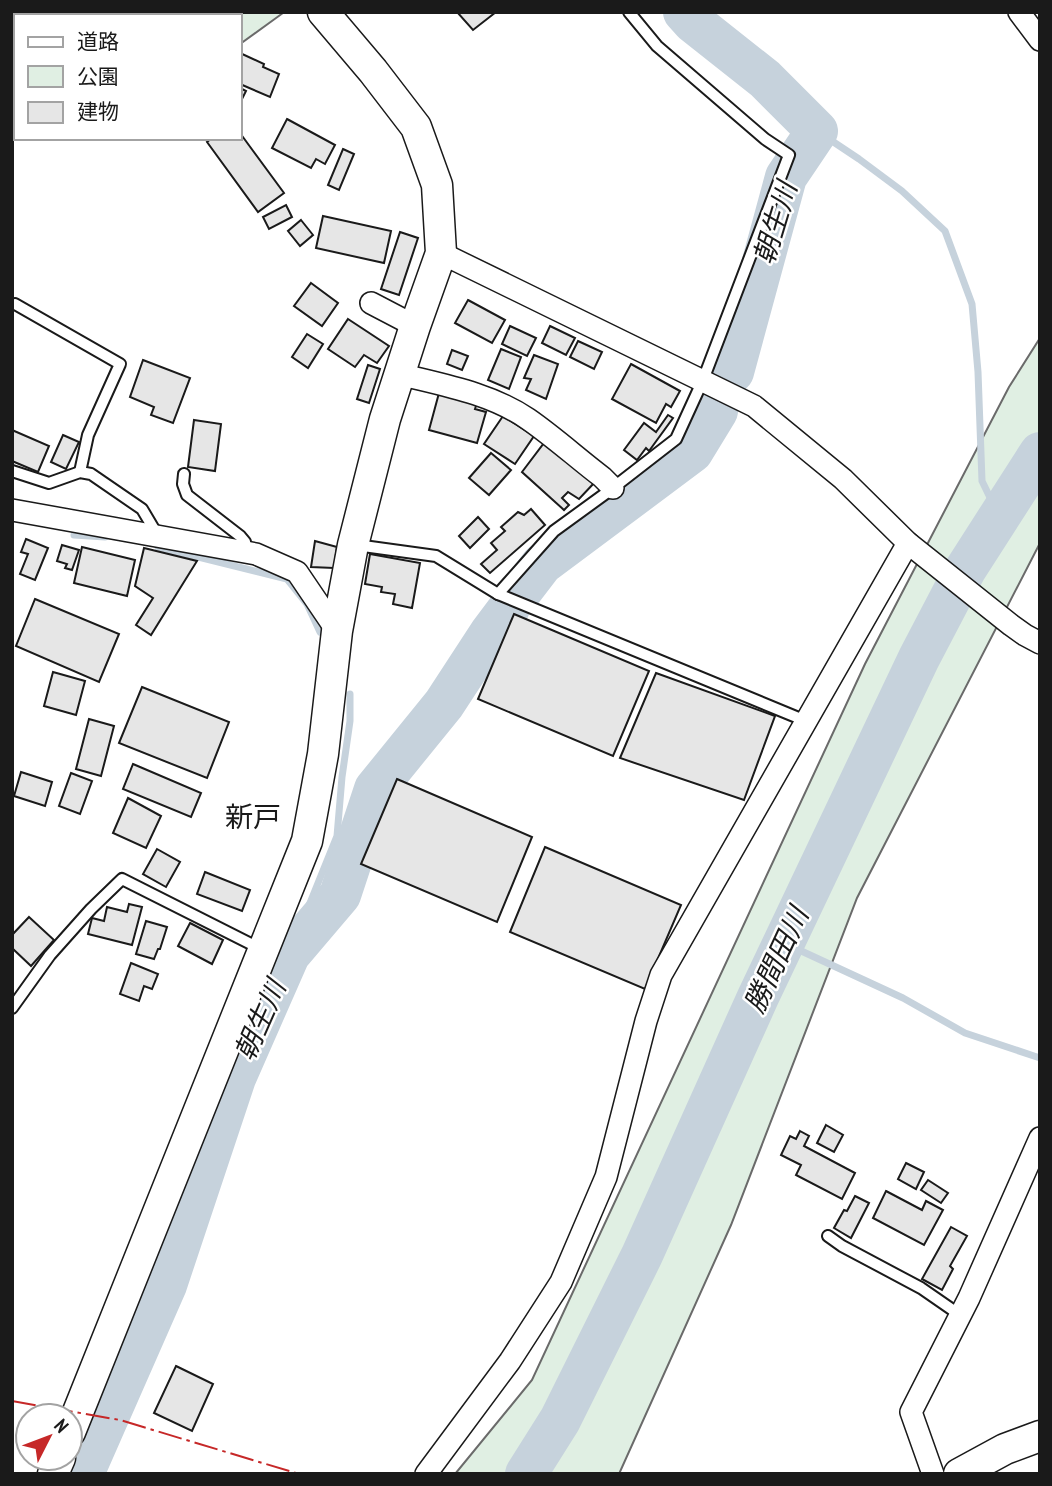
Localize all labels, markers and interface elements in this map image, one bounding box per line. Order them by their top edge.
legend [14,14,242,140]
text: 道路 [77,28,119,55]
text: 公園 [77,63,119,90]
text: 建物 [77,98,119,125]
water label: 朝生川 [745,174,805,268]
district label: 新戸 [225,798,281,835]
water label: 勝間田川 [735,899,817,1018]
water label: 朝生川 [226,971,295,1066]
north arrow [14,1402,84,1472]
text: N [49,1414,74,1437]

